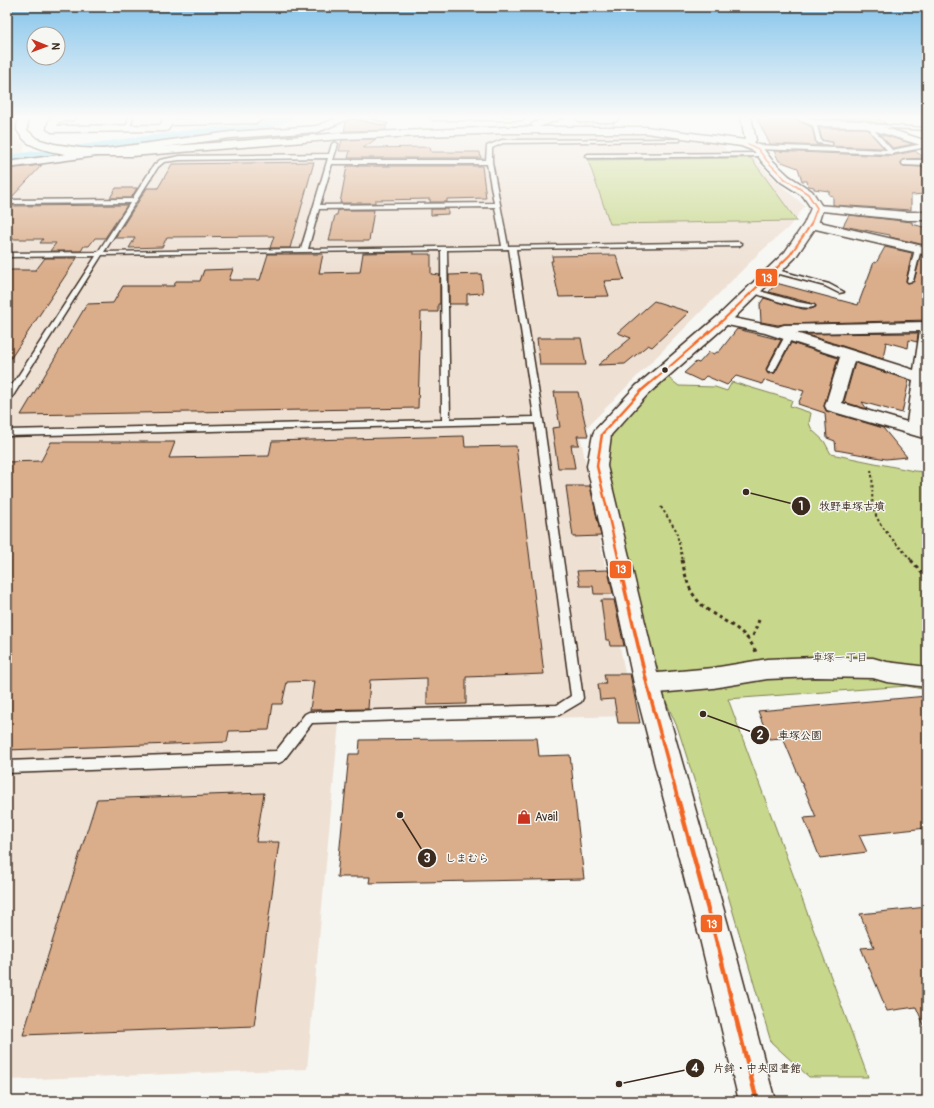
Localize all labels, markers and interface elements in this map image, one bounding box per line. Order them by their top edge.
north arrow [26,26,66,66]
text: N [49,42,62,51]
line badge: 13 [755,268,778,287]
text: 13 [762,272,772,285]
unlabelled marker [660,365,670,375]
callout: 牧野車塚古墳 [791,495,893,518]
text: 1 [799,499,803,514]
text: 牧野車塚古墳 [819,500,885,513]
line badge: 13 [609,560,632,579]
text: 13 [616,563,626,576]
district label: 車塚一丁目 [813,651,868,664]
callout: 車塚公園 [750,724,830,747]
text: 2 [757,728,764,743]
text: 車塚公園 [778,729,822,742]
shop icon: Avail [516,809,532,825]
place label: Avail [535,810,558,825]
callout: しまむら [417,846,497,869]
text: 3 [424,851,431,866]
text: しまむら [445,852,489,865]
line badge: 13 [700,914,723,933]
text: 13 [707,918,717,931]
callout: 片鉾・中央図書館 [685,1057,809,1080]
text: 4 [691,1061,699,1076]
text: 片鉾・中央図書館 [713,1062,801,1075]

